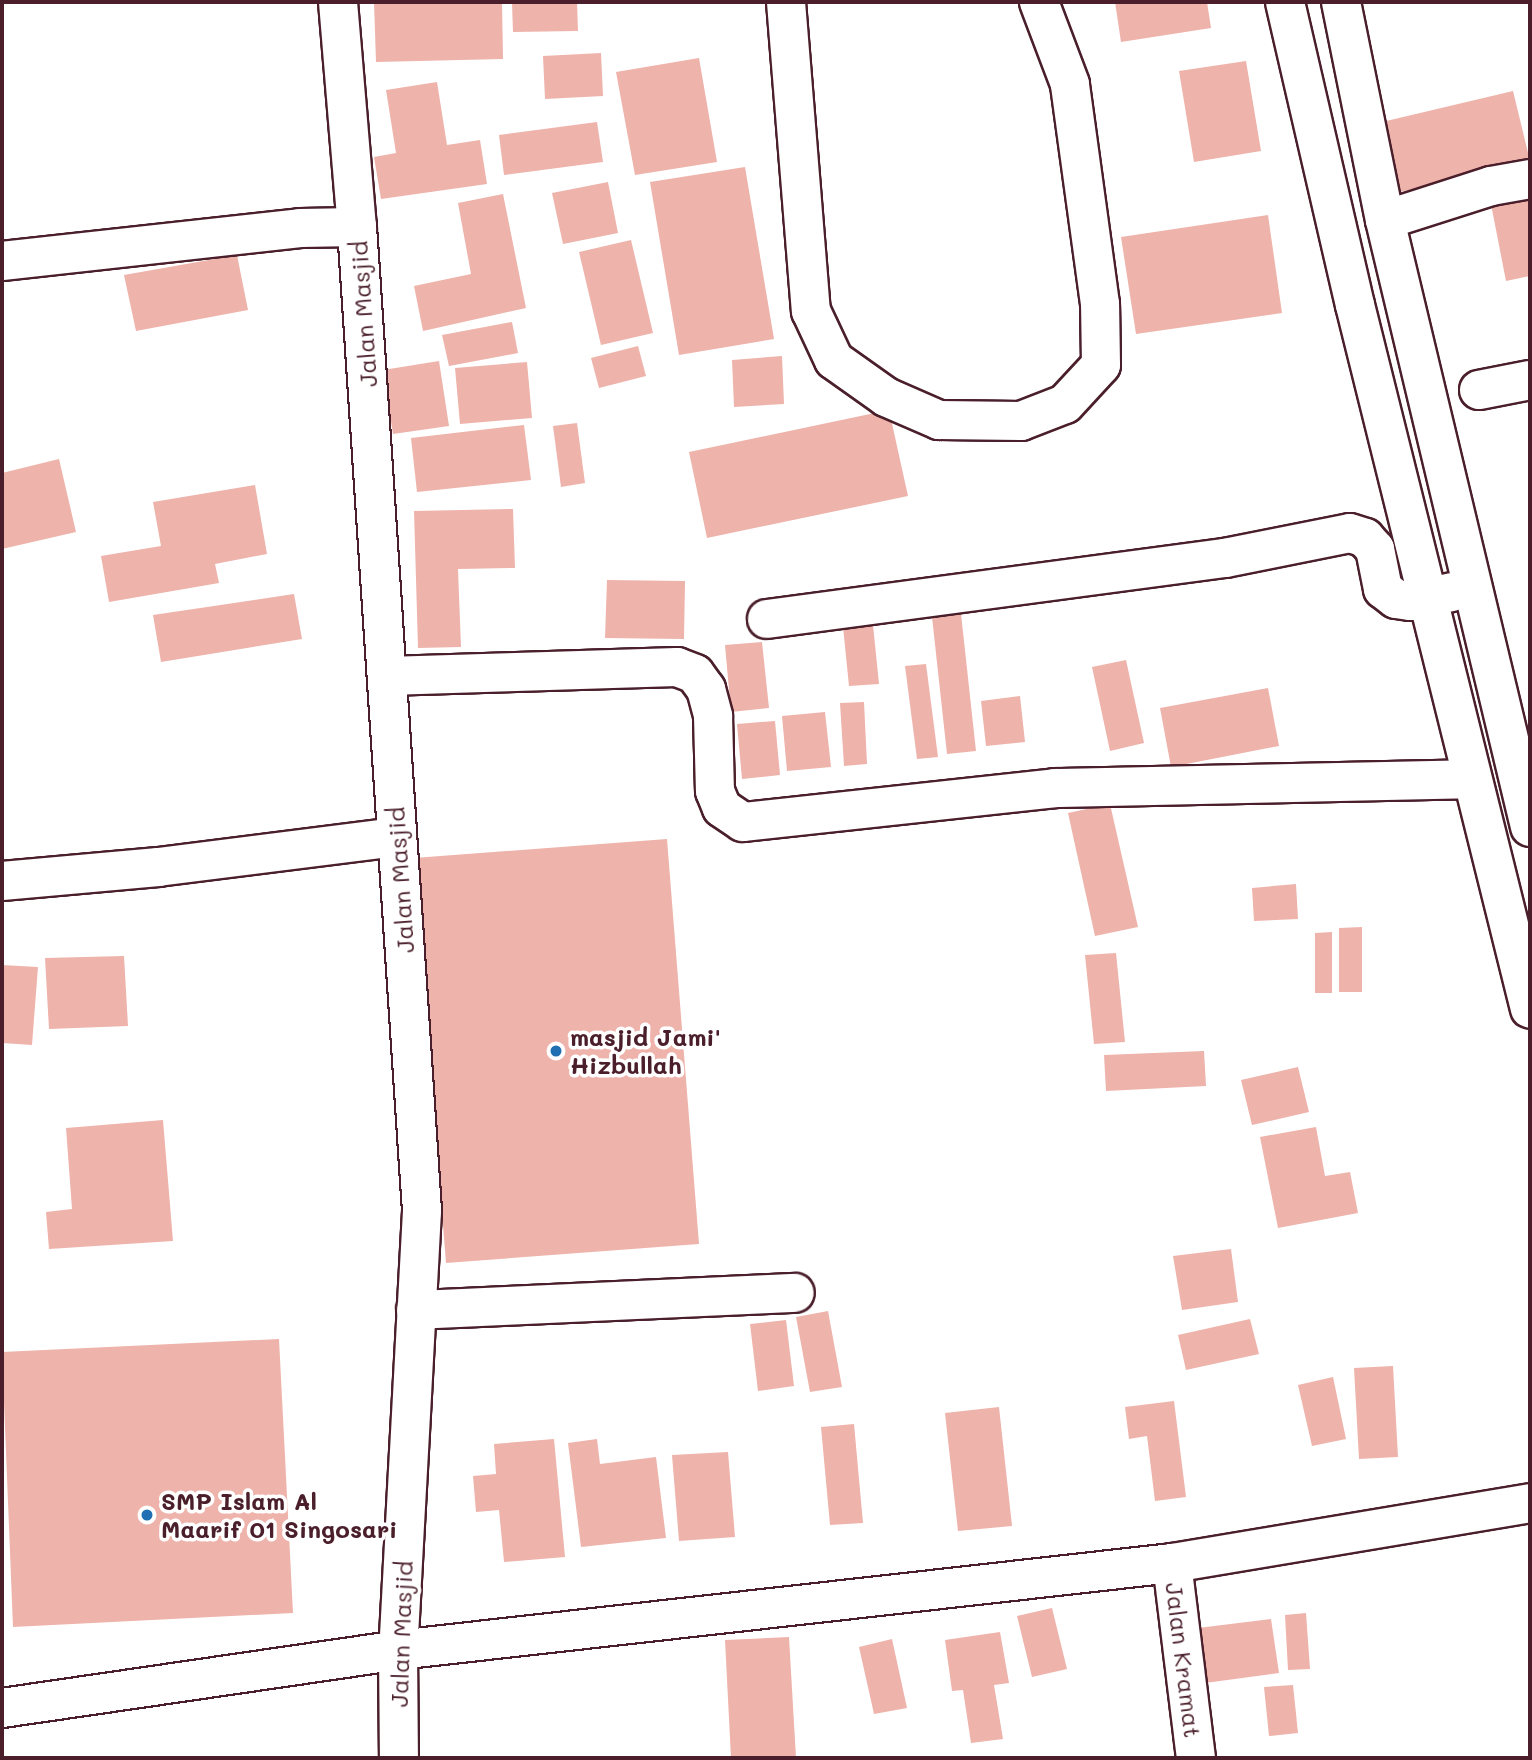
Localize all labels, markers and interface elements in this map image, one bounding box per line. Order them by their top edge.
street label: Jalan Masjid [344,240,382,388]
street label: Jalan Masjid [381,806,419,954]
place label: masjid Jami' Hizbullah [570,1023,721,1079]
marker: masjid Jami' Hizbullah [548,1043,564,1059]
place label: SMP Islam Al Maarif 01 Singosari [161,1487,397,1543]
marker: SMP Islam Al Maarif 01 Singosari [139,1507,155,1523]
street label: Jalan Masjid [384,1560,418,1708]
street label: Jalan Kramat [1160,1581,1208,1739]

